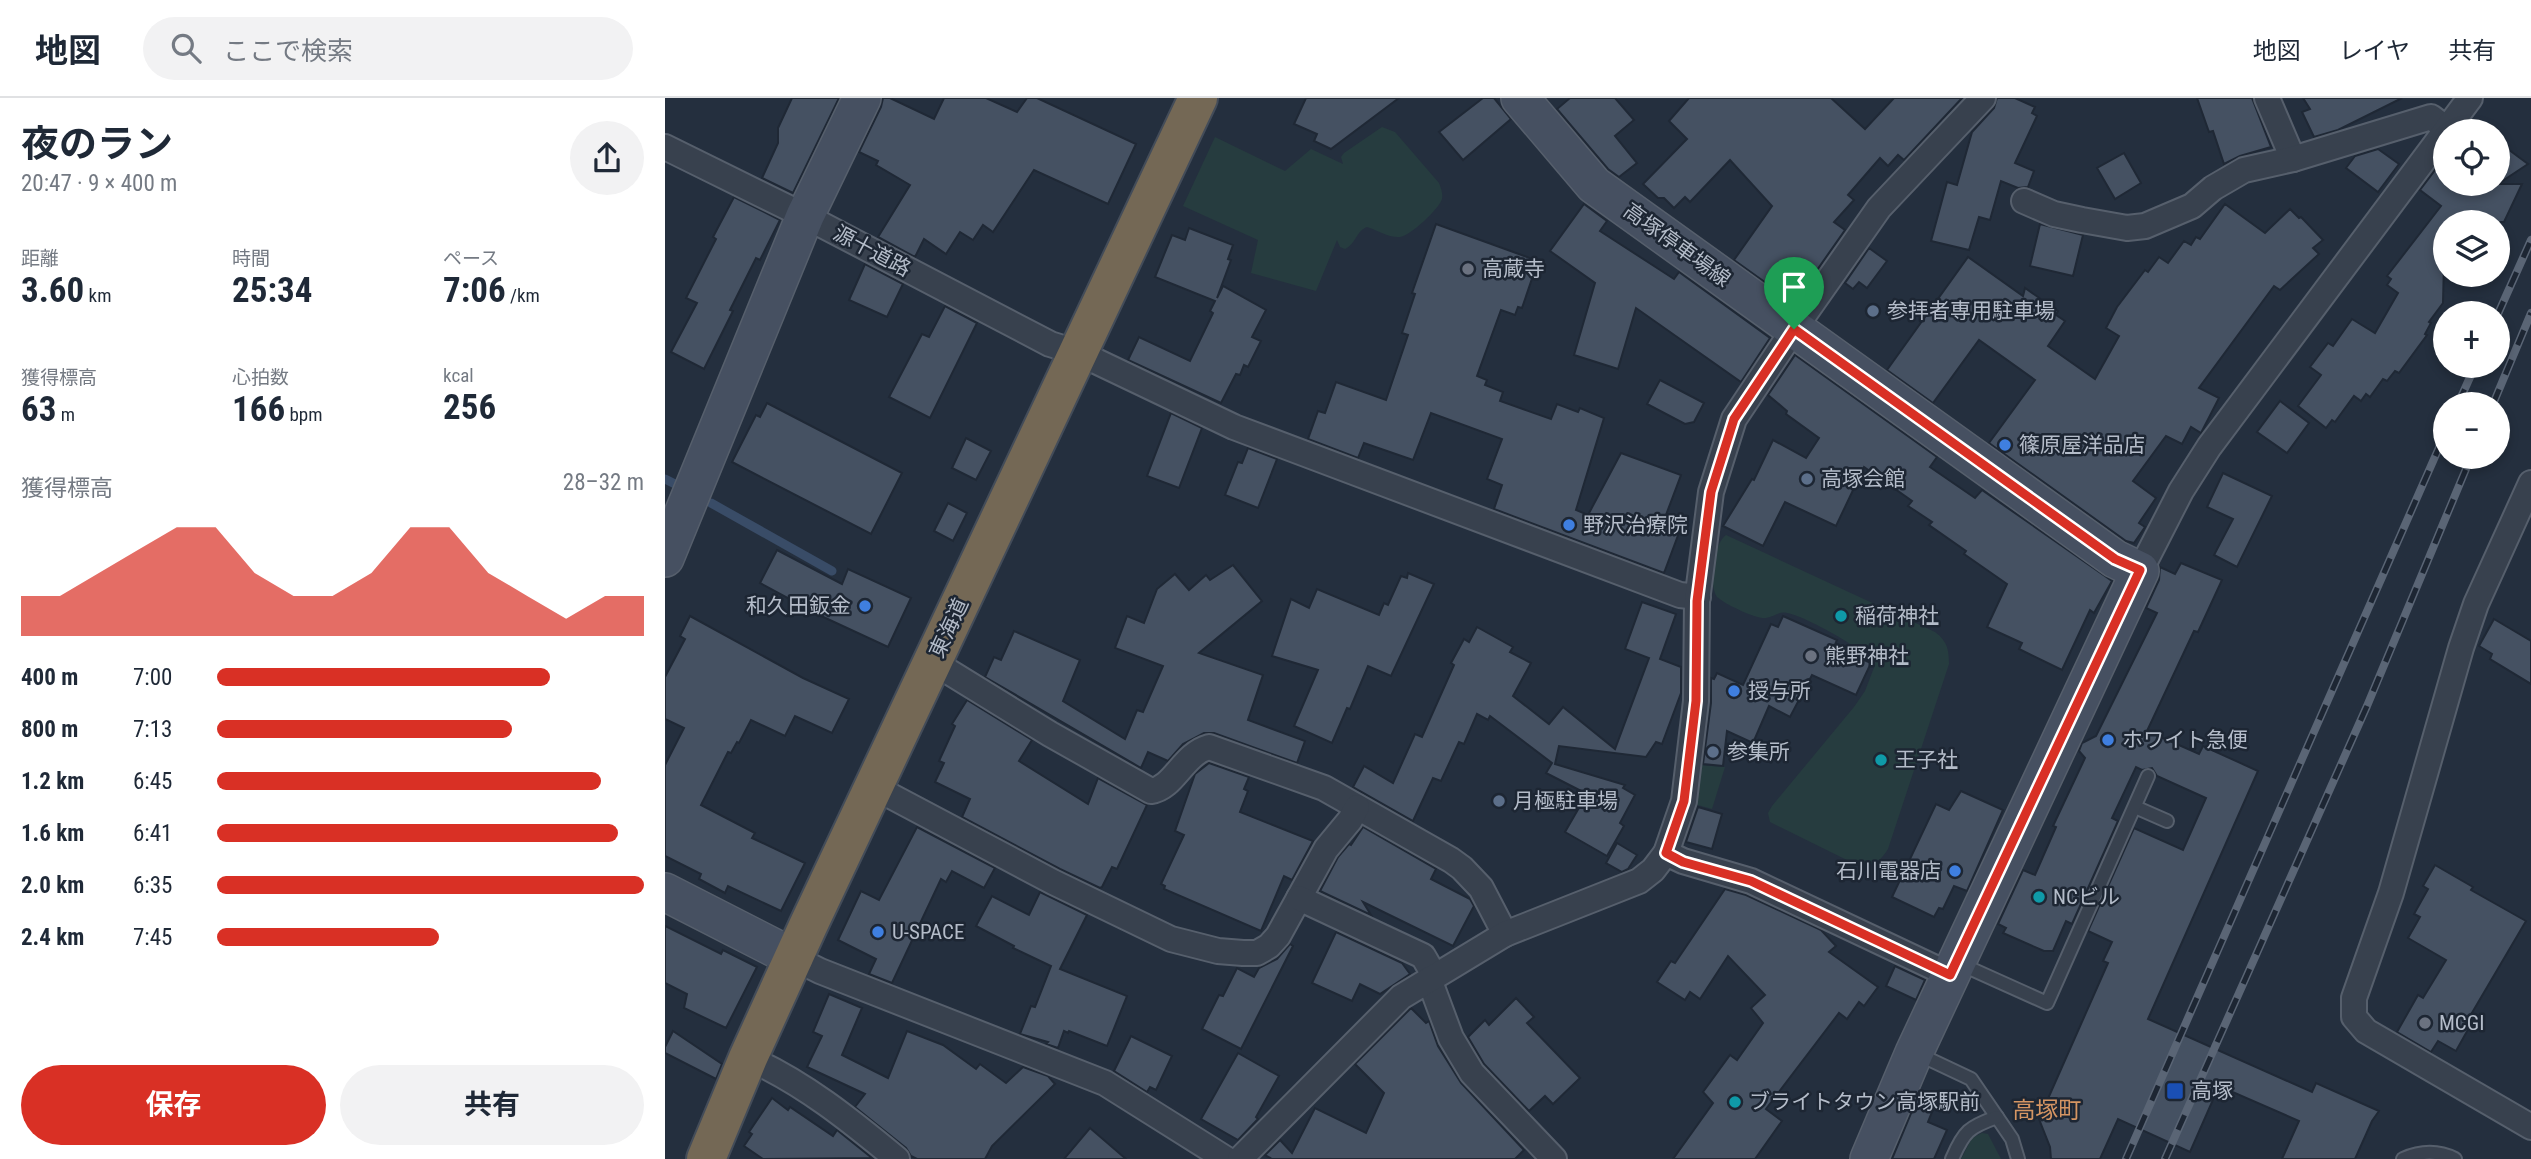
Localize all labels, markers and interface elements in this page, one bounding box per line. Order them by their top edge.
search box [143,17,633,80]
icon: search [167,29,205,67]
text: 地図 [35,31,101,70]
text: ここで検索 [223,36,353,66]
text: 地図 [2253,37,2301,65]
text: レイヤ [2339,37,2410,65]
text: 共有 [2448,37,2496,65]
map controls [2433,119,2510,469]
button: locate [2433,119,2510,196]
button: share [570,121,644,195]
text: 夜のラン [21,122,173,166]
text: 20:47 · 9 × 400 m [21,170,177,197]
street label: 高塚停車場線 [1619,198,1735,292]
button: layers [2433,210,2510,287]
street label: 源十道路 [829,221,915,281]
text: 距離 [21,247,59,270]
text: 時間 [232,247,270,270]
text: ペース [443,247,499,270]
place label: 高蔵寺 [1482,257,1545,281]
pin [1764,257,1824,329]
marker: 高蔵寺 [1460,261,1476,277]
icon: arrive [1775,268,1813,306]
text: 3.60 [21,270,84,311]
text: 25:34 [232,270,312,311]
text: 7:06 [443,270,506,311]
text: km [84,284,111,307]
text: /km [506,284,540,307]
place label: 参拝者専用駐車場 [1887,299,2055,323]
button: + [2433,301,2510,378]
marker: 参拝者専用駐車場 [1865,303,1881,319]
text: kcal [443,364,474,387]
text: 獲得標高 [21,366,97,389]
text: 心拍数 [232,366,289,389]
text: 256 [443,387,496,428]
text: 63 [21,389,56,430]
text: 166 [232,389,285,430]
button: − [2433,392,2510,469]
text: m [56,403,75,426]
text: bpm [285,403,322,426]
place label: 篠原屋洋品店 [2019,433,2145,457]
marker: 篠原屋洋品店 [1997,437,2013,453]
place label: 高塚会館 [1821,467,1905,491]
text: 28–32 m [563,469,644,496]
marker: 高塚会館 [1799,471,1815,487]
text: 獲得標高 [21,475,113,502]
place label: 野沢治療院 [1583,513,1688,537]
marker: 野沢治療院 [1561,517,1577,533]
place label: 和久田鈑金 [746,594,851,618]
street label: 東海道 [925,594,973,662]
marker: 和久田鈑金 [857,598,873,614]
place label: 稲荷神社 [1855,604,1939,628]
marker: 稲荷神社 [1833,608,1849,624]
place label: 熊野神社 [1825,644,1909,668]
marker: 熊野神社 [1803,648,1819,664]
text: 400 m [21,664,78,691]
text: 7:00 [133,664,172,691]
place label: 授与所 [1748,679,1811,703]
marker: 授与所 [1726,683,1742,699]
text: 800 m [21,716,78,743]
text: 7:13 [133,716,172,743]
place label: ホワイト急便 [2122,728,2248,752]
marker: ホワイト急便 [2100,732,2116,748]
place label: 参集所 [1727,740,1790,764]
marker: 参集所 [1705,744,1721,760]
place label: 王子社 [1895,748,1958,772]
marker: 王子社 [1873,752,1889,768]
text: 1.2 km [21,768,84,795]
text: 6:45 [133,768,172,795]
place label: 月極駐車場 [1513,789,1618,813]
marker: 月極駐車場 [1491,793,1507,809]
text: 1.6 km [21,820,84,847]
text: 6:41 [133,820,172,847]
place label: 石川電器店 [1836,859,1941,883]
marker: 石川電器店 [1947,863,1963,879]
text: 2.0 km [21,872,84,899]
text: 6:35 [133,872,172,899]
place label: NCビル [2053,885,2120,909]
marker: NCビル [2031,889,2047,905]
place label: U-SPACE [892,920,964,944]
text: 2.4 km [21,924,84,951]
text: 7:45 [133,924,172,951]
marker: U-SPACE [870,924,886,940]
place label: MCGI [2439,1011,2484,1035]
marker: MCGI [2417,1015,2433,1031]
button: 保存 [21,1065,326,1145]
button: 共有 [340,1065,644,1145]
place label: 高塚 [2191,1079,2233,1103]
marker: 高塚 [2165,1081,2185,1101]
place label: ブライトタウン高塚駅前 [1749,1090,1980,1114]
marker: ブライトタウン高塚駅前 [1727,1094,1743,1110]
district label: 高塚町 [2013,1097,2082,1124]

